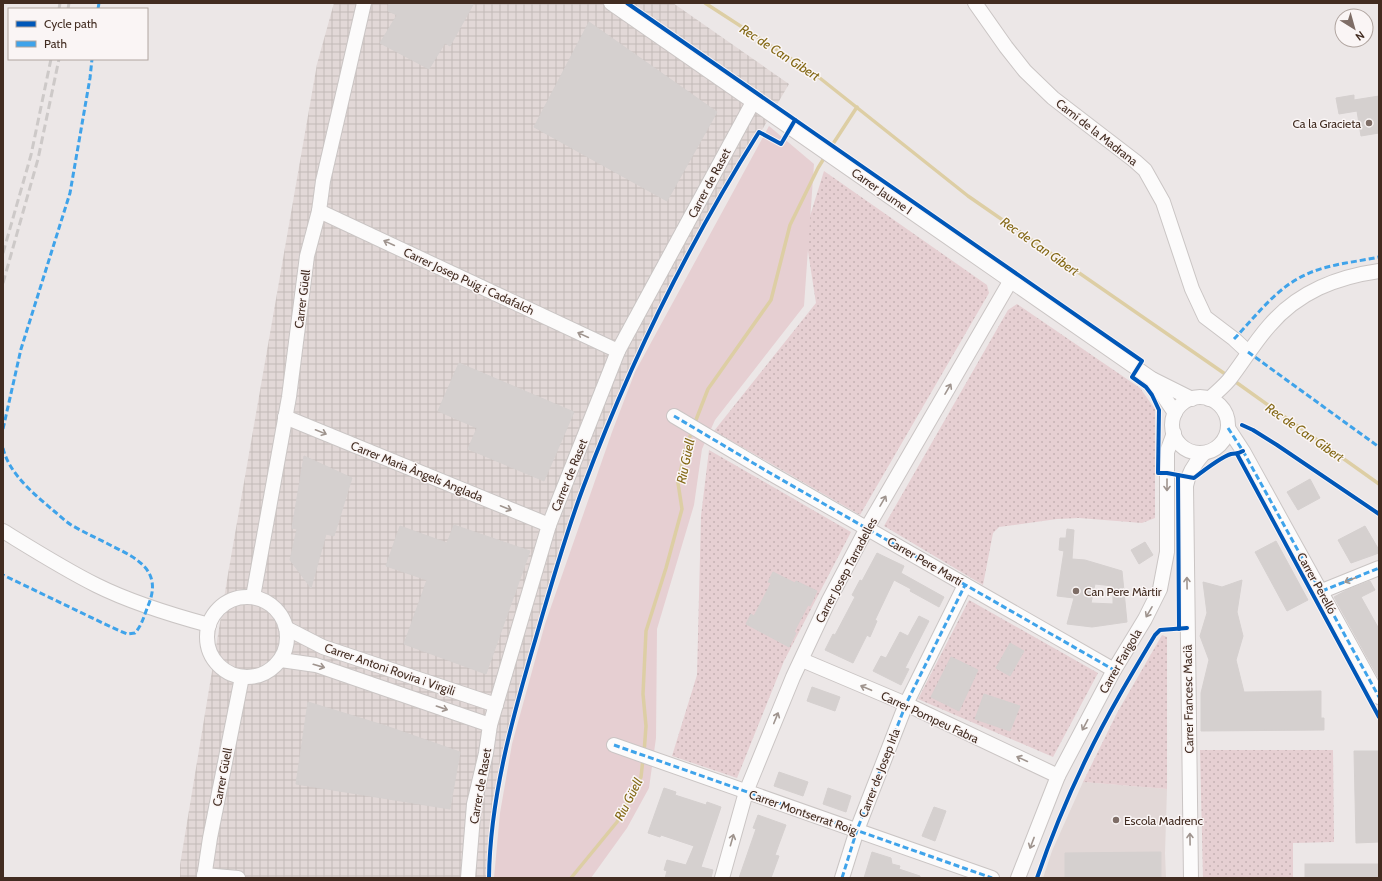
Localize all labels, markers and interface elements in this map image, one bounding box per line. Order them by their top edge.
legend [8,8,148,60]
north arrow [1334,8,1374,48]
text: Cycle path [44,16,97,31]
water label: Rec de Can Gibert [737,20,824,84]
text: N [1353,28,1367,44]
text: Path [44,36,67,51]
street label: Camí de la Madrana [1053,95,1141,169]
place label: Ca la Gracieta [1292,116,1361,131]
marker: Ca la Gracieta [1364,118,1374,128]
street label: Carrer de Raset [684,146,734,220]
street label: Carrer Jaume I [849,165,915,217]
water label: Rec de Can Gibert [998,213,1083,279]
one-way arrow [384,239,396,246]
street label: Carrer Josep Puig i Cadafalch [401,244,537,318]
street label: Carrer Güell [291,268,313,329]
one-way arrow [577,331,589,338]
one-way arrow [944,383,952,395]
water label: Rec de Can Gibert [1263,399,1348,465]
one-way arrow [315,428,327,436]
street label: Carrer de Raset [548,437,590,513]
water label: Riu Güell [672,437,698,485]
street label: Carrer Maria Àngels Anglada [349,438,486,504]
one-way arrow [1163,478,1171,491]
one-way arrow [879,496,887,508]
one-way arrow [500,504,512,512]
street label: Carrer Josep Tarradelles [812,515,880,625]
street label: Carrer Pere Martí [885,533,966,589]
street label: Carrer Perelló [1294,550,1340,617]
one-way arrow [1345,576,1357,584]
one-way arrow [1183,577,1191,590]
place label: Can Pere Màrtir [1084,584,1162,599]
marker: Can Pere Màrtir [1071,586,1081,596]
one-way arrow [1144,606,1152,618]
street label: Carrer Farigola [1095,626,1145,696]
street label: Carrer Antoni Rovira i Virgili [323,640,457,698]
street label: Carrer Francesc Macià [1180,644,1196,754]
one-way arrow [312,663,325,670]
one-way arrow [861,683,873,691]
street label: Carrer Pompeu Fabra [879,688,982,746]
one-way arrow [435,705,447,713]
one-way arrow [773,713,780,725]
one-way arrow [1080,719,1088,731]
street label: Carrer de Josep Irla [855,726,903,820]
street label: Carrer Güell [209,746,235,808]
street label: Carrer de Raset [466,747,494,825]
one-way arrow [1017,755,1029,762]
water label: Riu Güell [611,775,645,823]
street label: Carrer Montserrat Roig [747,786,860,838]
place label: Escola Madrenc [1124,813,1203,828]
marker: Escola Madrenc [1111,815,1121,825]
one-way arrow [1186,833,1194,846]
one-way arrow [729,834,736,847]
one-way arrow [1027,837,1035,849]

